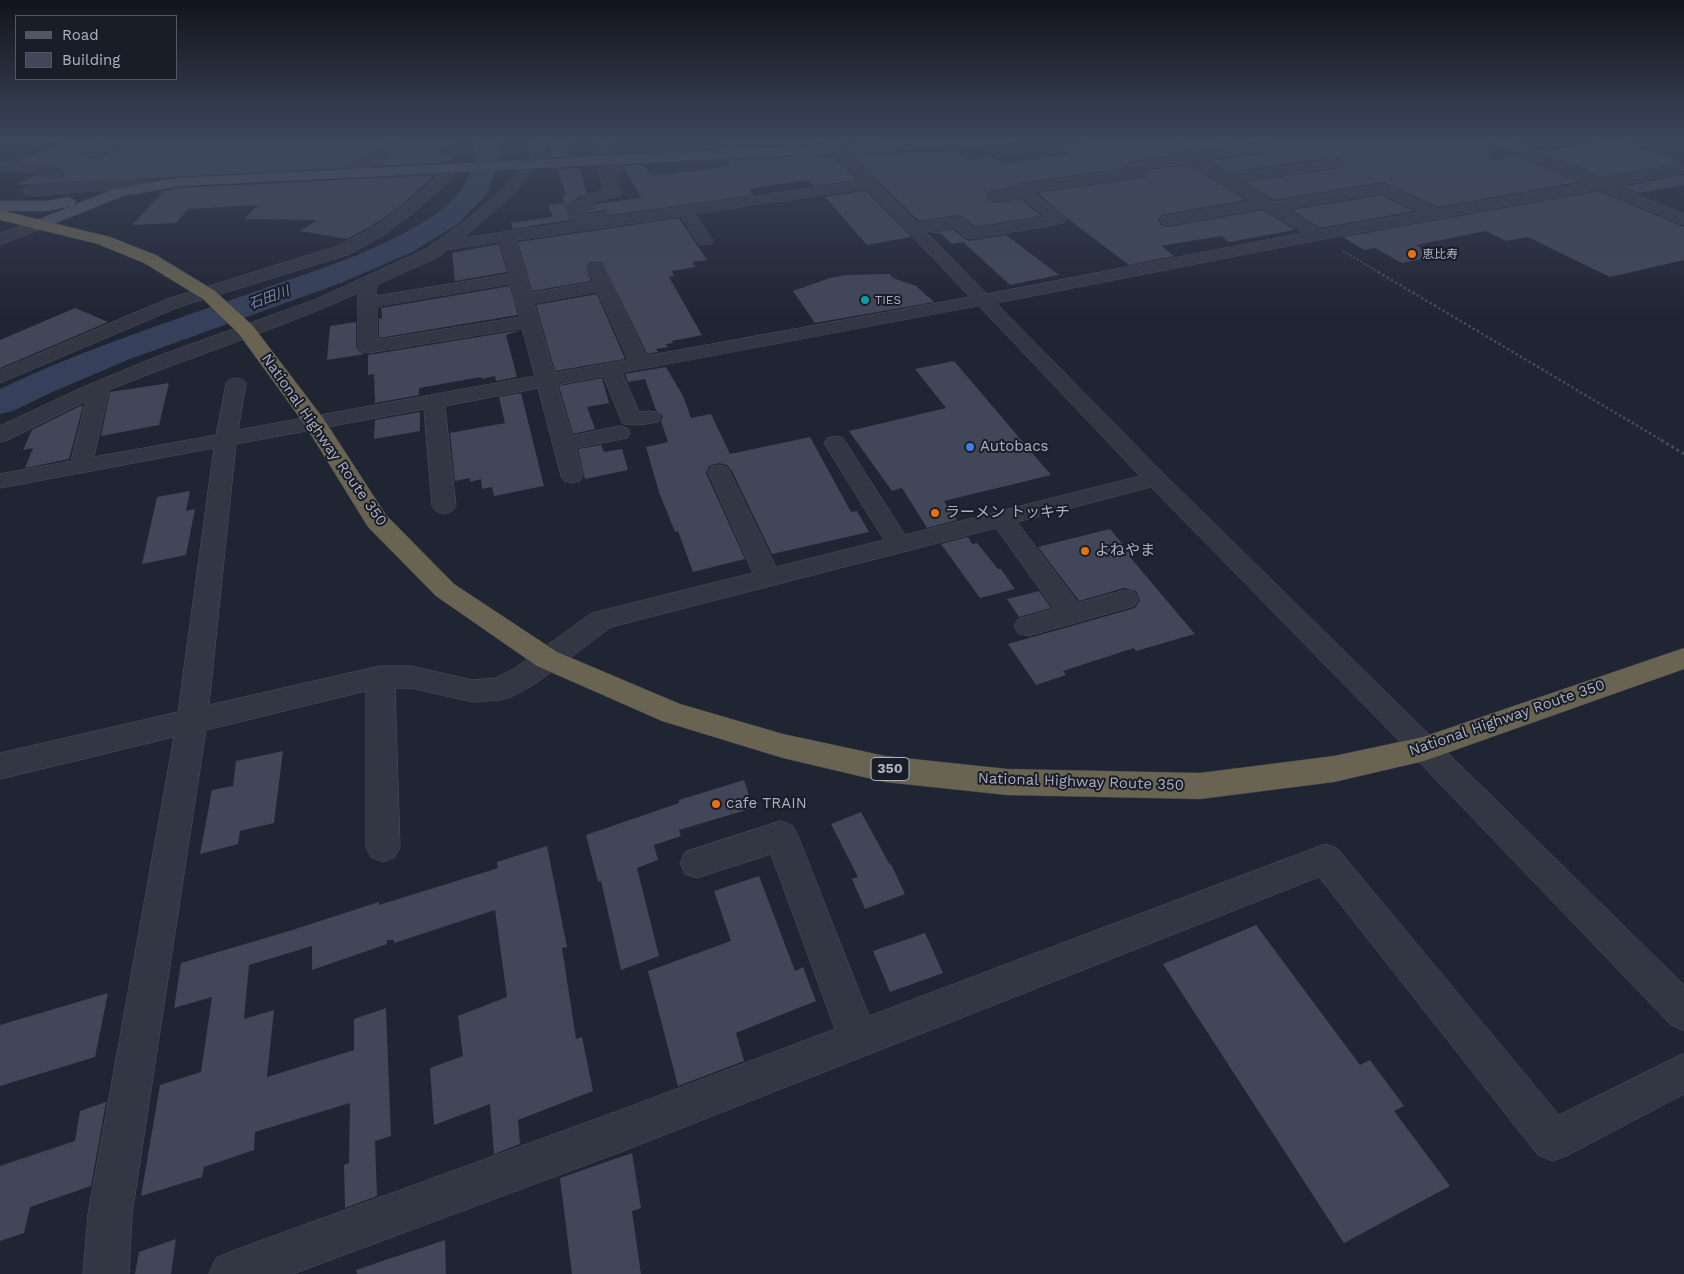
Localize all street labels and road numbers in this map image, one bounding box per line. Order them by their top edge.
street label: National Highway Route 350 [258,350,390,530]
street label: National Highway Route 350 [1407,676,1607,760]
road number: 350 [871,758,909,781]
street label: National Highway Route 350 [978,769,1184,795]

